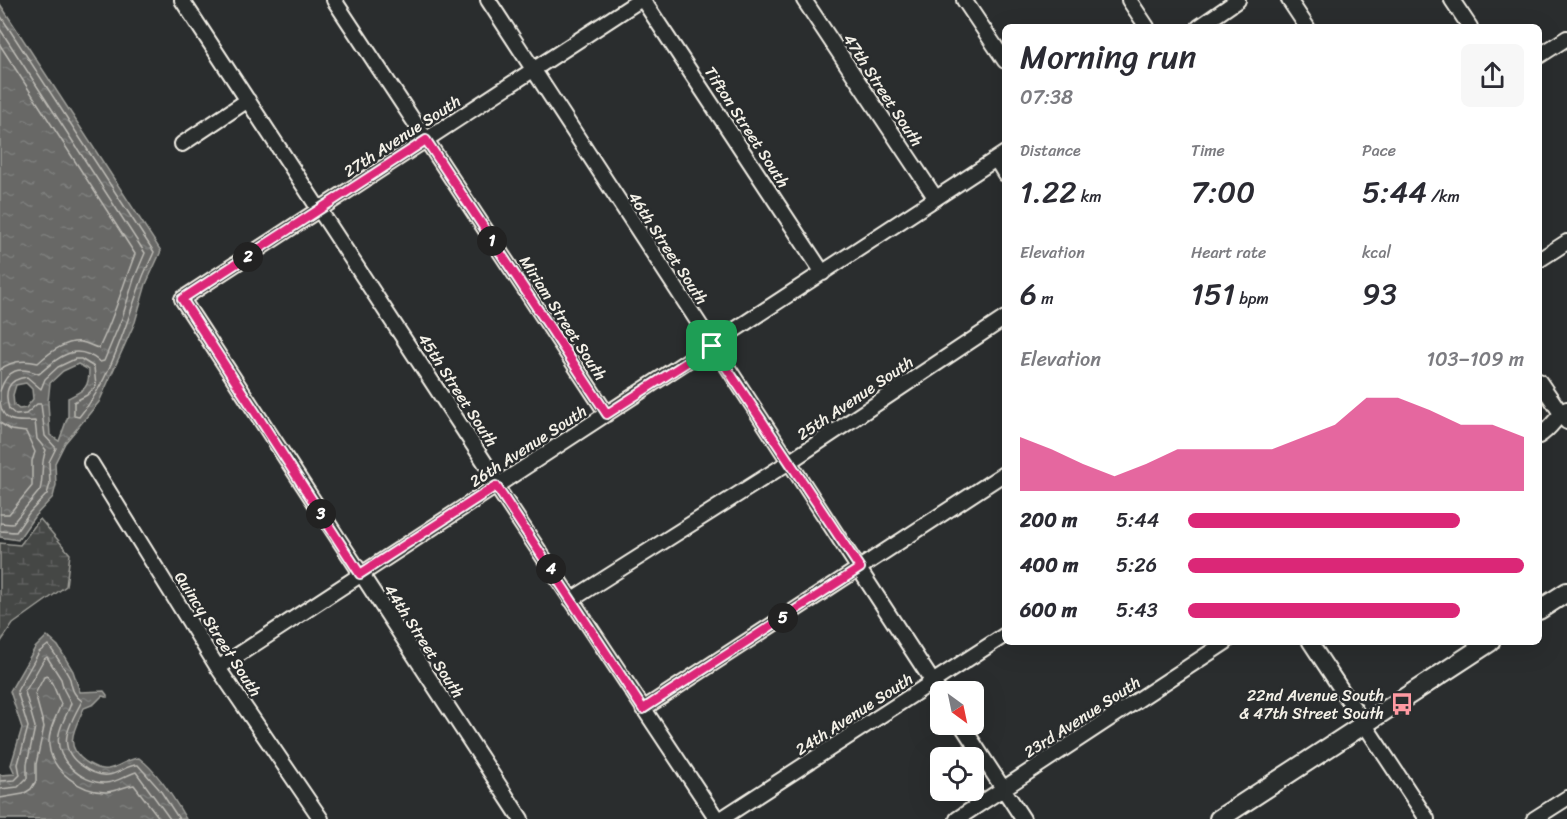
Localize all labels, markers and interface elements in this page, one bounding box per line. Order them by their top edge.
street label: 47th Street South [835,27,931,153]
text: Morning run [1020,28,1196,86]
button: share [1461,44,1524,107]
street label: Tifton Street South [697,60,797,194]
text: 07:38 [1020,80,1073,115]
street label: 27th Avenue South [337,87,467,185]
text: Distance [1020,136,1081,165]
text: Time [1191,136,1225,165]
text: Pace [1362,136,1396,165]
text: 1.22 [1020,165,1077,219]
text: 7:00 [1191,165,1255,219]
text: 5:44 [1362,165,1427,219]
text: km [1077,182,1102,211]
text: /km [1427,182,1460,211]
street label: 46th Street South [620,185,716,311]
pin: 1 [477,226,507,256]
text: 1 [489,226,495,255]
text: Elevation [1020,238,1085,267]
text: Heart rate [1191,238,1266,267]
text: kcal [1362,238,1391,267]
pin: 2 [233,242,263,272]
text: 2 [243,242,253,271]
street label: Miriam Street South [511,249,615,387]
text: 6 [1020,267,1037,321]
text: 151 [1191,267,1235,321]
text: 93 [1362,267,1397,321]
text: m [1037,284,1054,313]
text: bpm [1235,284,1269,313]
pin [686,320,737,371]
street label: 45th Street South [410,327,506,453]
icon: arrive [695,329,728,362]
text: Elevation [1020,342,1101,377]
text: 103–109 m [1426,342,1524,377]
street label: 25th Avenue South [791,348,919,448]
street label: 26th Avenue South [463,397,593,495]
pin: 3 [306,499,336,529]
text: 3 [317,499,325,528]
text: 200 m [1020,503,1077,538]
text: 5:44 [1116,503,1159,538]
text: 400 m [1020,548,1078,583]
text: 5:26 [1116,548,1157,583]
pin: 4 [536,554,566,584]
text: 4 [546,554,556,583]
street label: Quincy Street South [166,565,270,703]
street label: 44th Street South [376,578,472,704]
text: 600 m [1020,593,1077,628]
text: 5:43 [1116,593,1158,628]
pin: 5 [768,603,798,633]
text: 5 [778,603,788,632]
street label: 24th Avenue South [789,665,919,763]
street label: 23rd Avenue South [1018,668,1146,766]
north arrow [930,681,984,735]
map controls [930,681,984,801]
place label: 22nd Avenue South & 47th Street South [1239,681,1384,728]
bus stop icon: 22nd Avenue South & 47th Street South [1389,691,1415,717]
button: locate [930,747,984,801]

